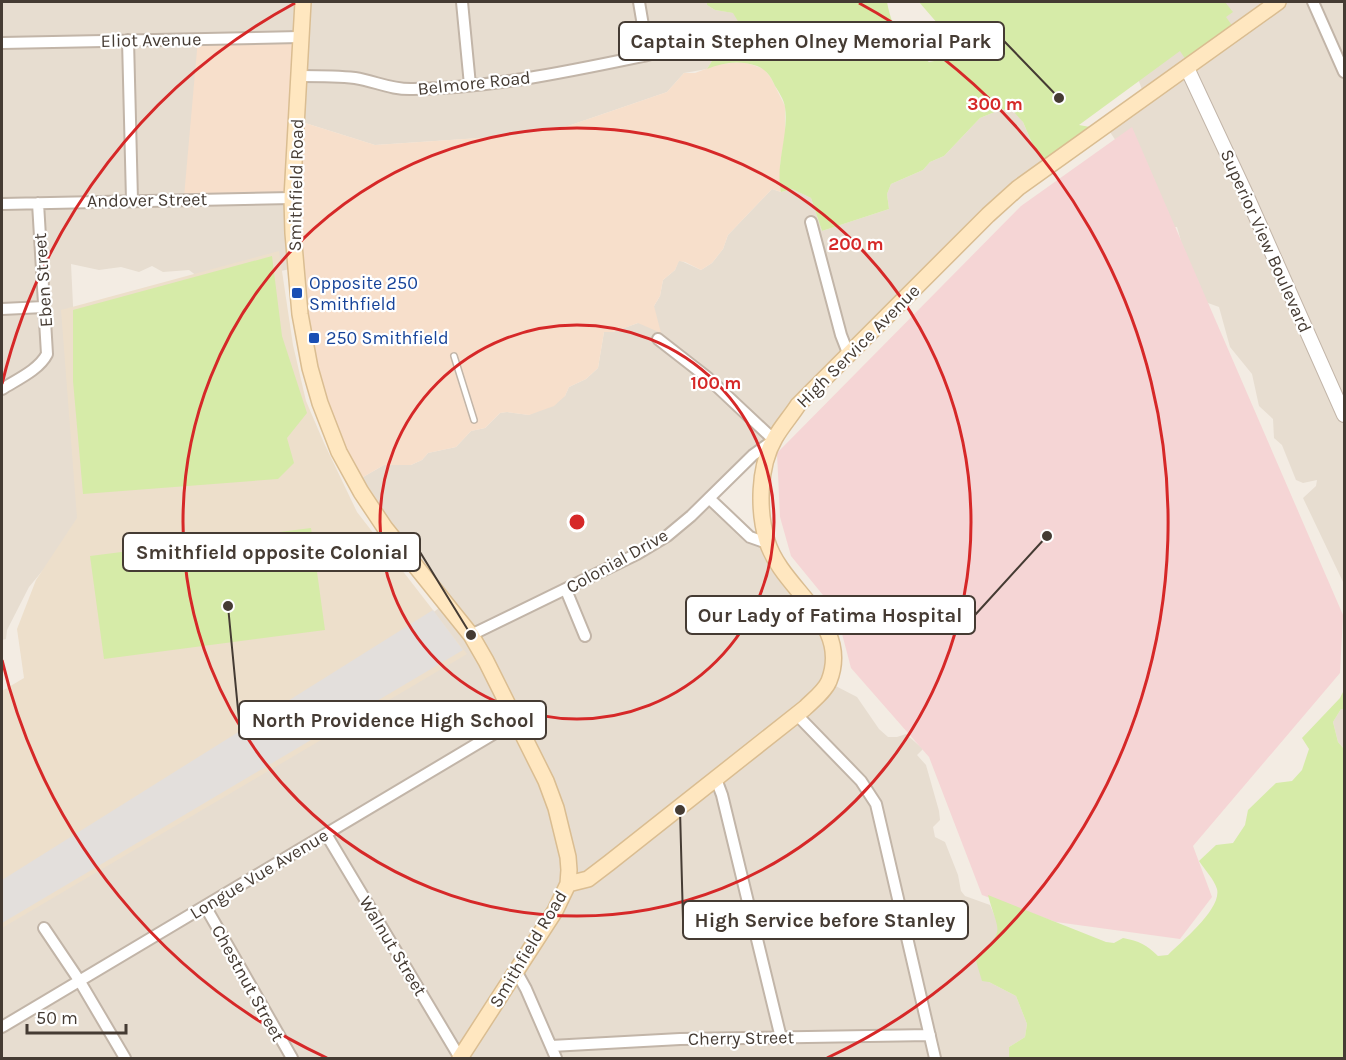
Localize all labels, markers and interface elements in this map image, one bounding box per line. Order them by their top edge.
callout: Captain Stephen Olney Memorial Park [619,22,1004,60]
street label: Eliot Avenue [100,28,202,52]
text: Captain Stephen Olney Memorial Park [631,30,992,53]
street label: Belmore Road [416,66,532,100]
text: 300 m [967,93,1023,115]
street label: Smithfield Road [284,118,308,252]
street label: Superior View Boulevard [1216,146,1316,336]
street label: Andover Street [87,188,208,212]
street label: Eben Street [29,232,57,328]
text: 200 m [828,233,884,255]
place label: Opposite 250 Smithfield [309,272,418,315]
street label: High Service Avenue [792,280,924,412]
marker: Opposite 250 Smithfield [290,286,304,300]
place label: 250 Smithfield [326,327,449,349]
marker: 250 Smithfield [307,331,321,345]
text: 100 m [691,372,741,394]
centre of rings [567,512,587,532]
street label: Colonial Drive [562,524,672,598]
callout: Smithfield opposite Colonial [123,533,420,571]
text: Smithfield opposite Colonial [136,541,408,564]
callout: Our Lady of Fatima Hospital [686,596,975,634]
text: Our Lady of Fatima Hospital [698,604,962,627]
callout: North Providence High School [239,701,546,739]
text: North Providence High School [252,709,534,732]
street label: Longue Vue Avenue [186,824,332,924]
street label: Smithfield Road [484,886,572,1012]
street label: Walnut Street [355,892,432,1000]
callout: High Service before Stanley [683,901,968,939]
text: High Service before Stanley [695,909,955,932]
street label: Chestnut Street [207,921,289,1045]
scale bar [27,997,126,1035]
text: 50 m [36,1007,78,1029]
street label: Cherry Street [688,1026,795,1050]

